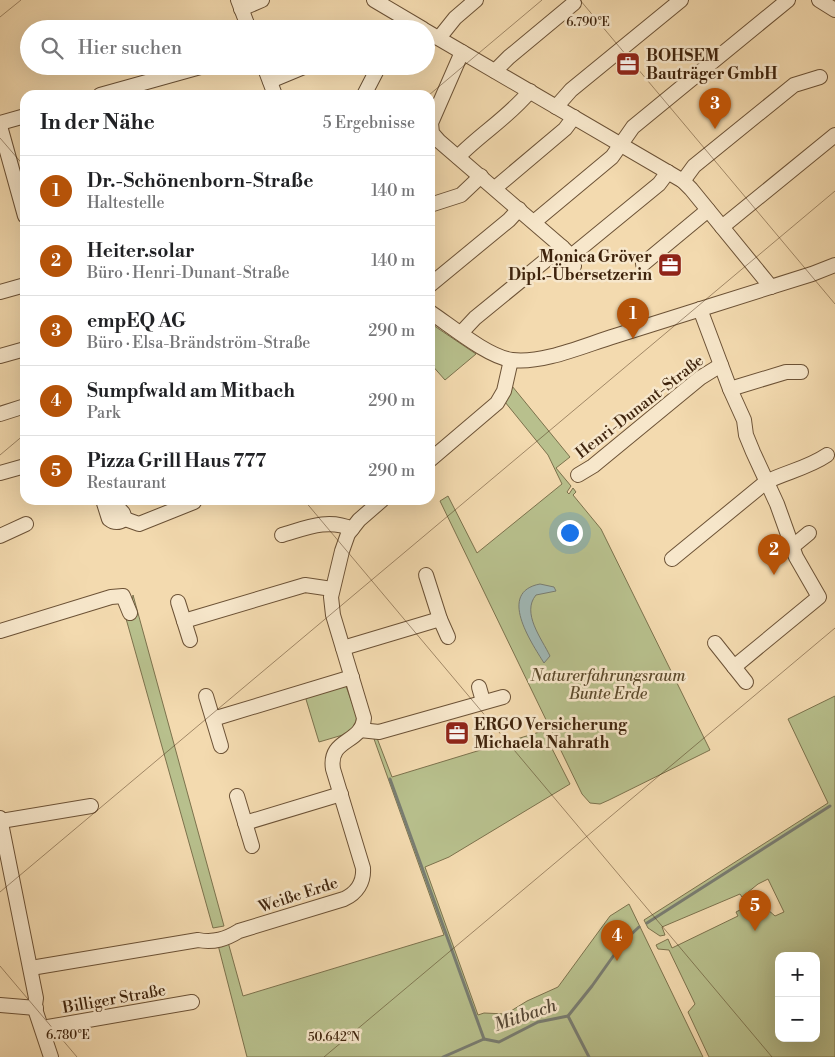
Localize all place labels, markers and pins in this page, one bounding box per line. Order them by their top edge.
place label: BOHSEM Bauträger GmbH [646,46,778,84]
office icon: BOHSEM Bauträger GmbH [615,51,641,77]
pin: 3 [699,88,731,129]
place label: Monica Gröver Dipl.-Übersetzerin [508,247,652,285]
office icon: Monica Gröver Dipl.-Übersetzerin [657,252,683,278]
pin: 1 [617,298,649,339]
pin: 2 [758,534,790,575]
place label: ERGO Versicherung Michaela Nahrath [474,715,628,753]
office icon: ERGO Versicherung Michaela Nahrath [444,720,470,746]
pin: 5 [739,890,771,931]
pin: 4 [601,920,633,961]

